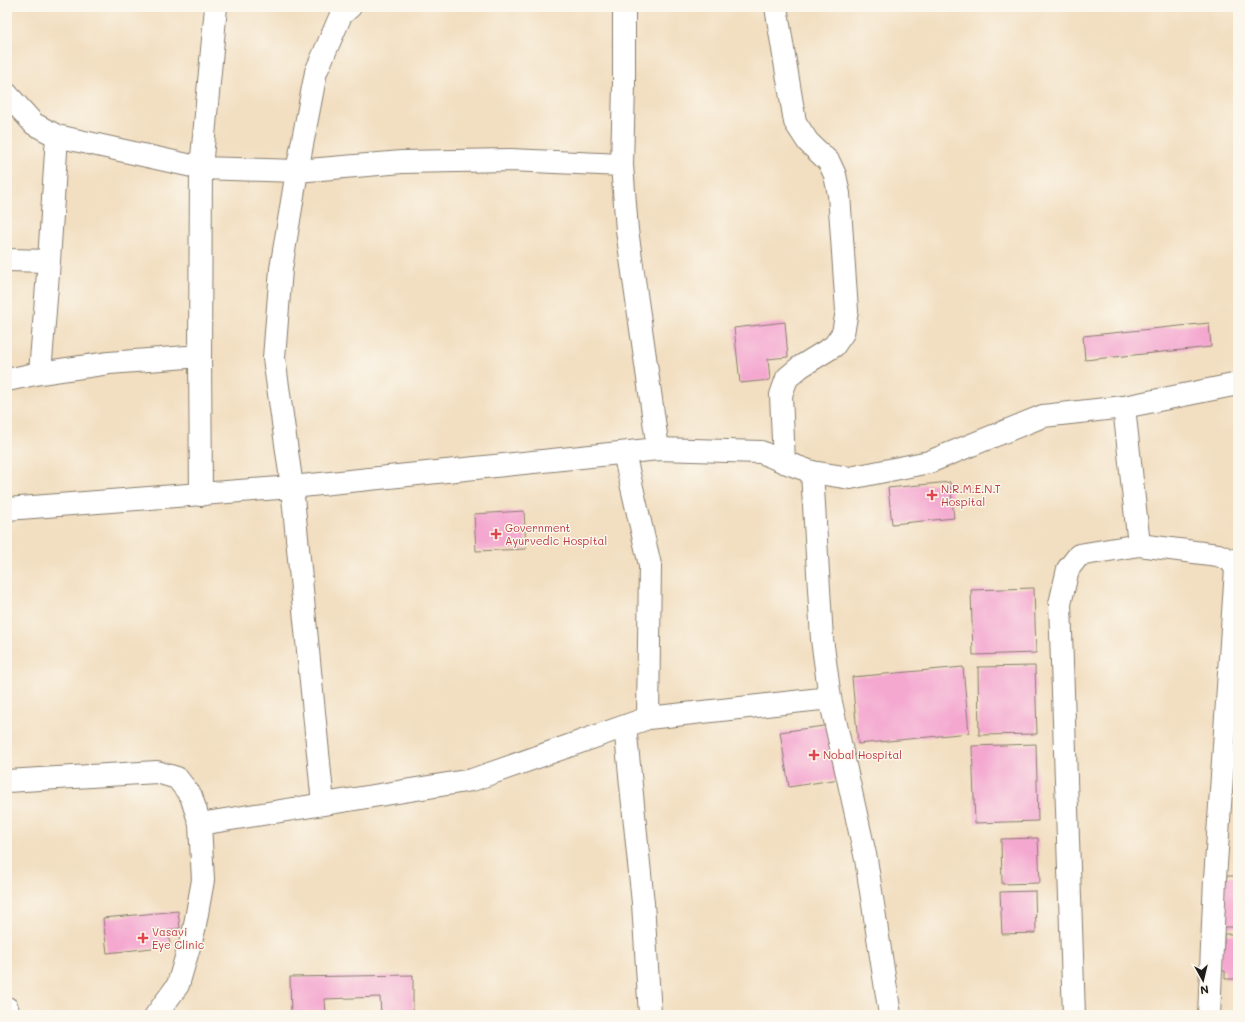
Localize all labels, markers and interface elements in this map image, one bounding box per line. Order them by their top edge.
place label: N.R.M.E.N.T Hospital [941,481,1001,509]
marker: N.R.M.E.N.T Hospital [926,489,938,501]
place label: Government Ayurvedic Hospital [505,520,607,548]
marker: Government Ayurvedic Hospital [490,528,502,540]
place label: Nobal Hospital [823,747,902,762]
marker: Nobal Hospital [808,749,820,761]
place label: Vasavi Eye Clinic [152,924,204,952]
marker: Vasavi Eye Clinic [137,932,149,944]
north arrow [1183,960,1223,1000]
text: N [1199,982,1210,998]

